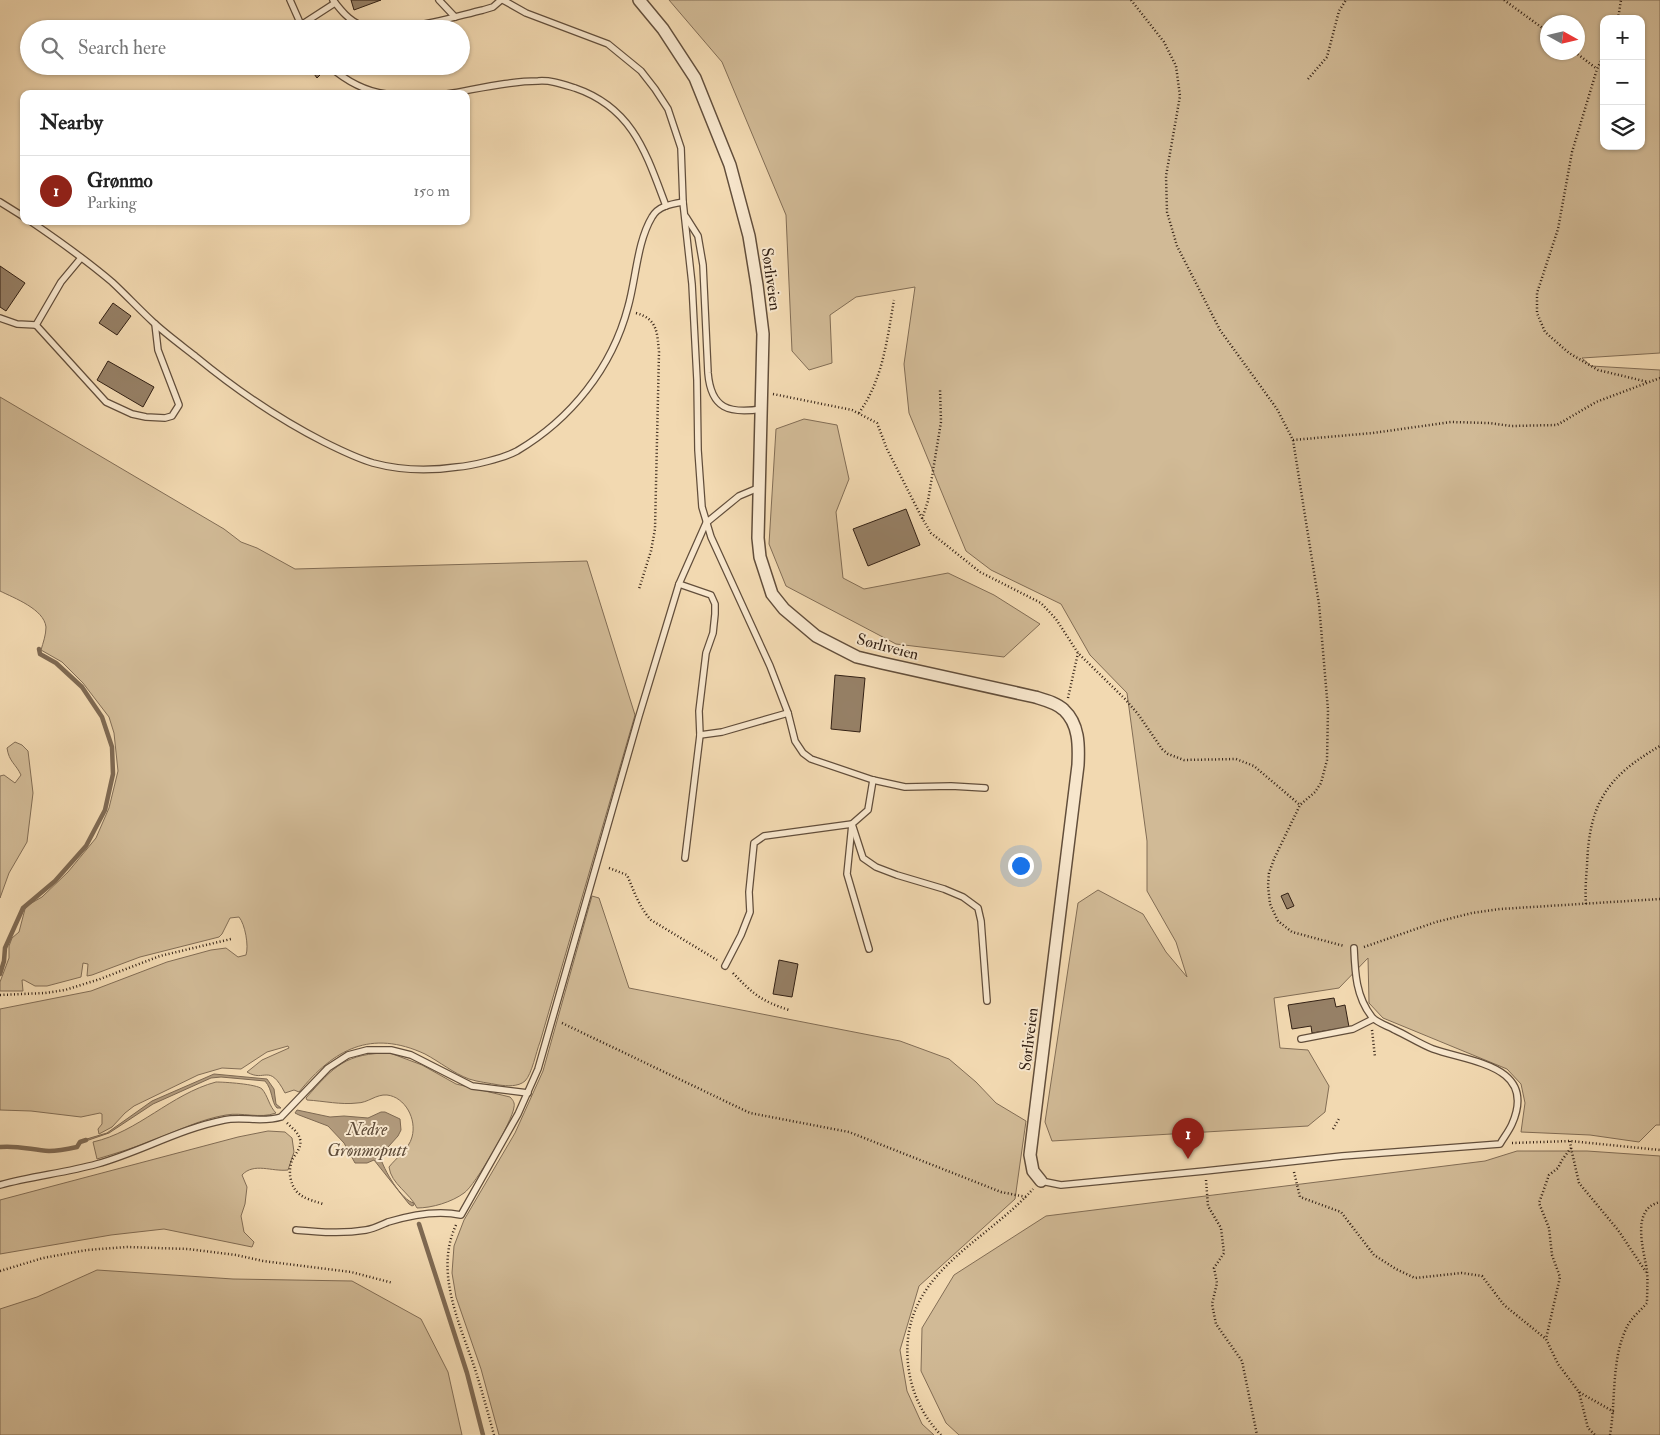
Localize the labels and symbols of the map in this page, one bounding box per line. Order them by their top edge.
north arrow [1540,15,1585,60]
street label: Sørliveien [757,246,785,312]
street label: Sørliveien [855,629,921,665]
your location [1008,853,1034,879]
street label: Sørliveien [1015,1006,1043,1072]
water label: Nedre Grønmoputt [327,1118,408,1162]
pin: 1 [1172,1118,1204,1159]

